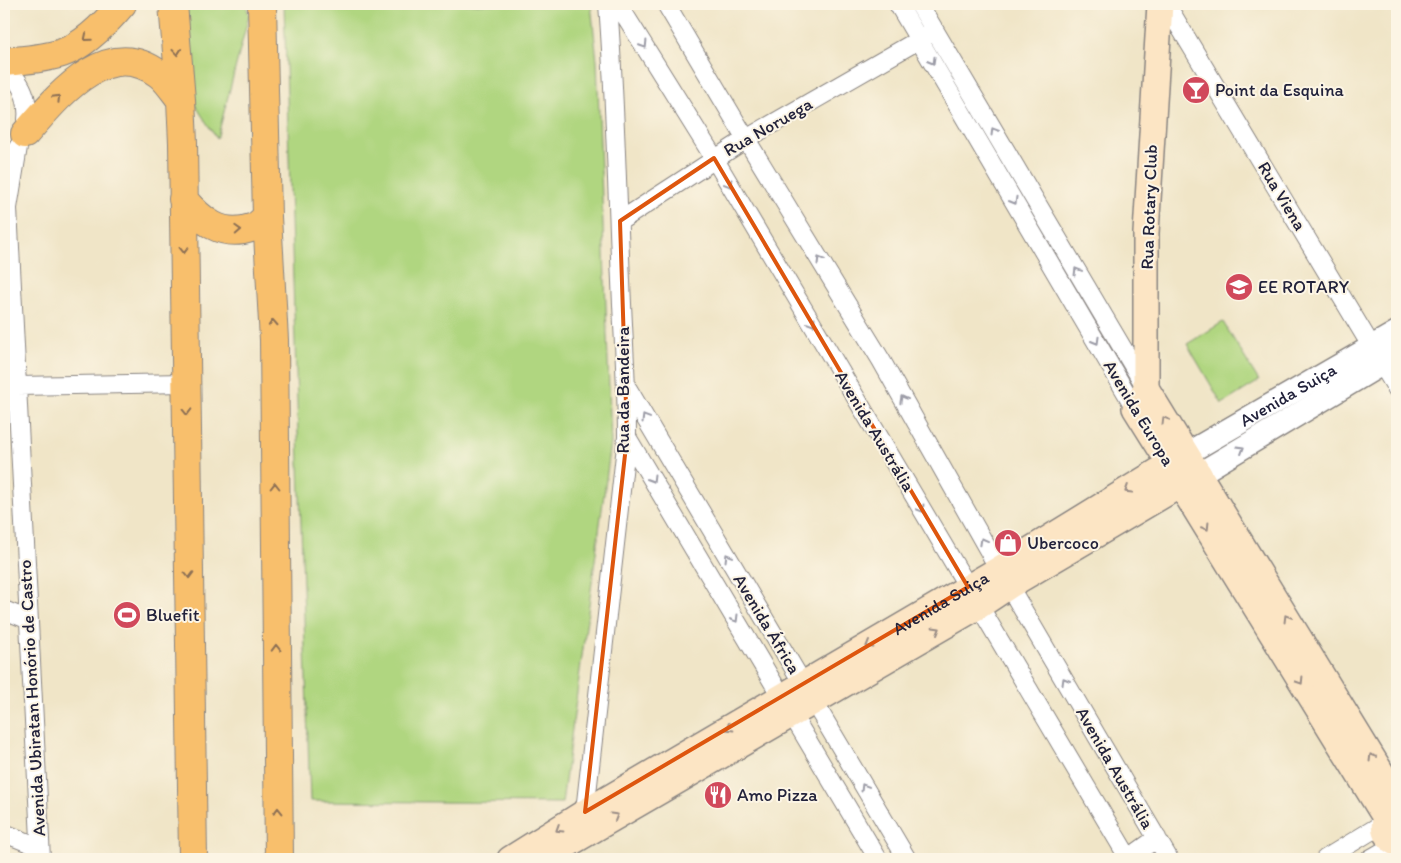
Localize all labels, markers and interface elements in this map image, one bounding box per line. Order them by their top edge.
one-way arrow [84,32,93,41]
one-way arrow [638,40,648,49]
one-way arrow [171,49,182,57]
one-way arrow [926,55,936,64]
bar icon: Point da Esquina [1181,75,1211,105]
place label: Point da Esquina [1215,79,1345,101]
street label: Rua Noruega [720,92,817,161]
one-way arrow [51,95,60,104]
one-way arrow [991,128,1001,137]
street label: Rua Rotary Club [1136,144,1162,270]
street label: Rua Viena [1253,158,1311,235]
one-way arrow [723,178,733,187]
one-way arrow [1007,195,1017,204]
one-way arrow [234,224,242,235]
one-way arrow [179,246,189,254]
one-way arrow [816,256,826,265]
one-way arrow [1073,268,1083,277]
school or university icon: EE ROTARY [1224,272,1254,302]
place label: EE ROTARY [1258,276,1350,298]
one-way arrow [806,318,816,327]
one-way arrow [268,319,279,327]
street label: Rua da Bandeira [612,326,634,454]
one-way arrow [1089,336,1099,345]
street label: Avenida Europa [1099,356,1180,471]
street label: Avenida Suiça [1236,358,1341,432]
street label: Avenida Austrália [830,367,920,496]
one-way arrow [900,396,910,405]
one-way arrow [182,408,192,416]
one-way arrow [641,414,651,423]
one-way arrow [1162,416,1172,425]
one-way arrow [1235,446,1244,456]
one-way arrow [645,473,655,482]
one-way arrow [270,481,280,489]
one-way arrow [1125,483,1134,493]
one-way arrow [915,503,925,512]
one-way arrow [1200,522,1210,531]
shop icon: Ubercoco [993,528,1023,558]
place label: Ubercoco [1027,532,1099,554]
one-way arrow [980,537,990,546]
one-way arrow [724,554,734,563]
street label: Avenida Ubiratan Honório de Castro [14,559,50,837]
street label: Avenida Suiça [889,566,994,640]
street label: Avenida África [729,570,806,678]
one-way arrow [184,571,194,579]
sports icon: Bluefit [112,600,142,630]
place label: Bluefit [146,604,200,626]
one-way arrow [728,613,738,622]
one-way arrow [1283,615,1293,624]
one-way arrow [932,626,941,636]
one-way arrow [865,639,874,649]
one-way arrow [271,644,281,652]
one-way arrow [1294,675,1304,684]
one-way arrow [1061,678,1071,687]
street label: Avenida Austrália [1071,703,1159,833]
one-way arrow [725,722,734,732]
one-way arrow [1368,753,1378,762]
restaurant icon: Amo Pizza [703,780,733,810]
place label: Amo Pizza [737,784,818,806]
one-way arrow [861,784,871,793]
one-way arrow [273,806,283,814]
one-way arrow [609,813,618,823]
one-way arrow [555,822,564,832]

